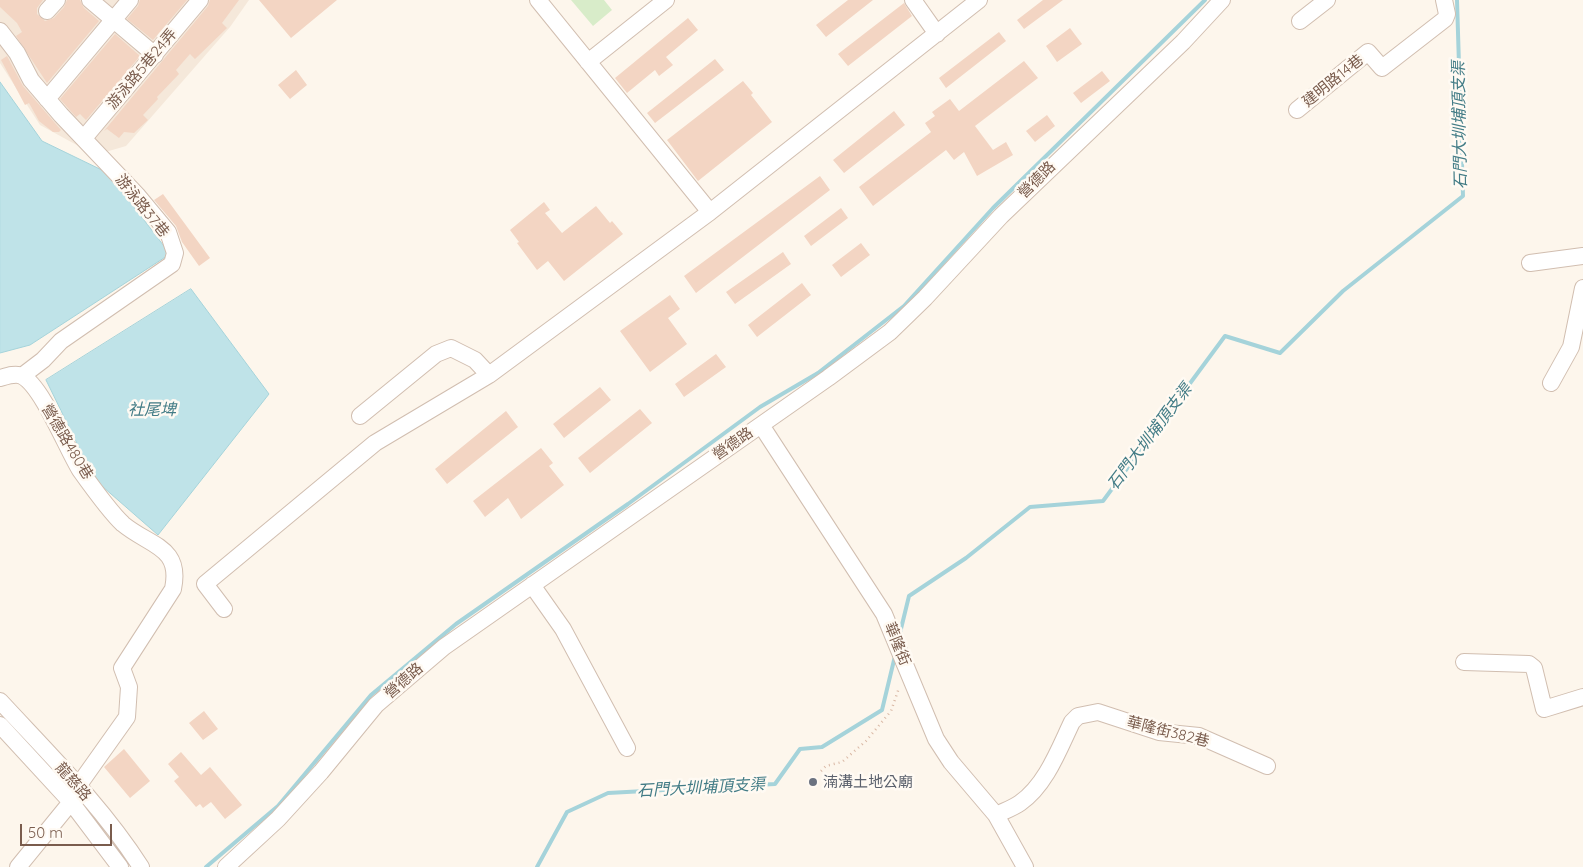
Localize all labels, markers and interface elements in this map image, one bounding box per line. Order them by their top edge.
street label: 游泳路5巷24弄 [103,25,181,113]
street label: 建明路14巷 [1299,51,1367,111]
water label: 石門大圳埔頂支渠 [1449,61,1471,189]
street label: 營德路 [1015,158,1059,202]
street label: 游泳路37巷 [111,171,173,241]
water label: 石門大圳埔頂支渠 [1104,380,1196,494]
water label: 社尾埤 [128,400,176,420]
street label: 營德路480巷 [37,401,97,483]
street label: 營德路 [709,424,757,464]
street label: 華隆街 [880,620,914,668]
street label: 營德路 [381,659,427,703]
street label: 華隆街382巷 [1125,713,1211,751]
street label: 龍慈路 [51,759,95,805]
place label: 湳溝土地公廟 [823,773,913,791]
water label: 石門大圳埔頂支渠 [637,775,765,801]
marker: 湳溝土地公廟 [807,776,819,788]
scale bar [22,814,115,846]
text: 50 m [28,823,63,842]

